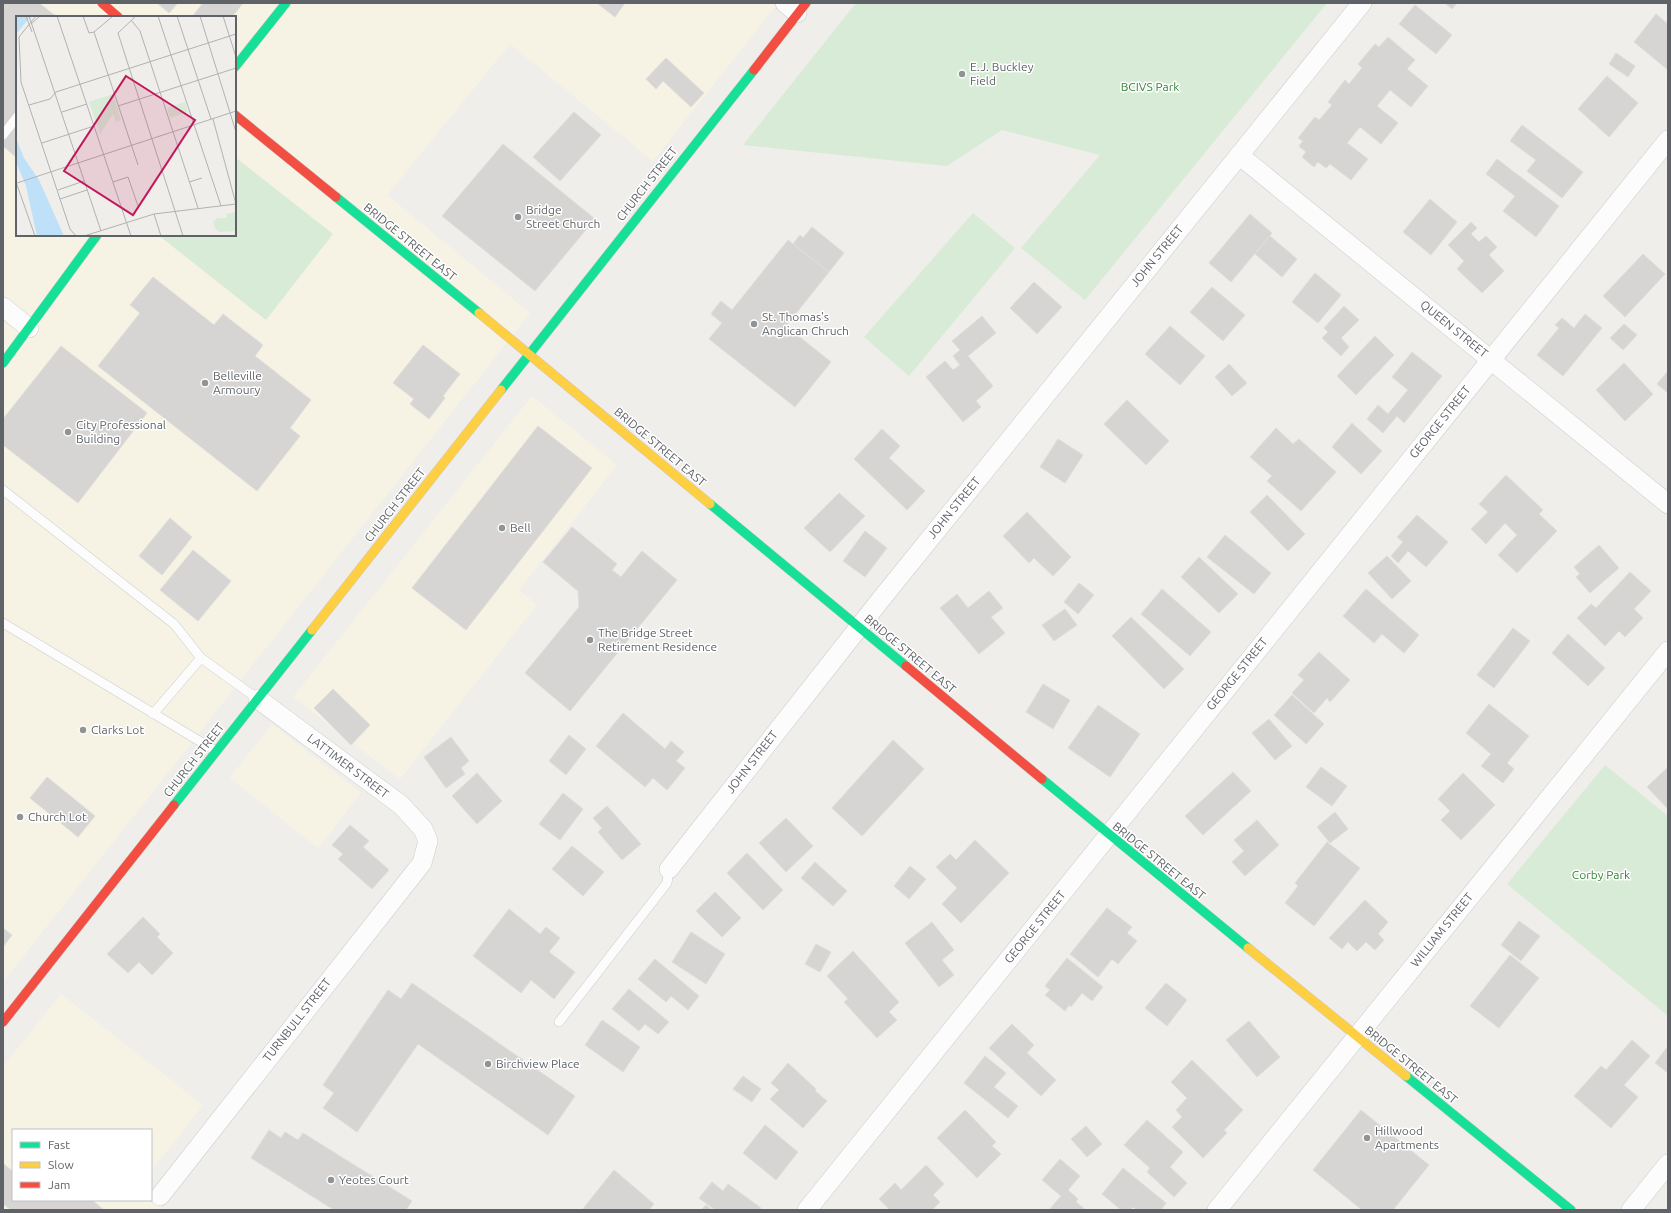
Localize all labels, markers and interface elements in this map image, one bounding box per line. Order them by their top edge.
inset map [16,16,236,236]
place label: E.J. Buckley Field [970,60,1034,87]
marker: E.J. Buckley Field [957,69,967,79]
park label: BCIVS Park [1121,80,1179,93]
street label: CHURCH STREET [614,144,680,223]
street label: BRIDGE STREET EAST [361,200,459,283]
place label: Bridge Street Church [526,203,600,230]
marker: Bridge Street Church [513,212,523,222]
street label: JOHN STREET [1128,222,1186,289]
street label: QUEEN STREET [1418,297,1491,360]
place label: St. Thomas's Anglican Chruch [762,310,849,337]
marker: St. Thomas's Anglican Chruch [749,319,759,329]
place label: Belleville Armoury [213,369,262,396]
marker: Belleville Armoury [200,378,210,388]
street label: GEORGE STREET [1406,383,1473,460]
street label: BRIDGE STREET EAST [612,405,709,489]
place label: City Professional Building [76,418,166,445]
marker: City Professional Building [63,427,73,437]
street label: CHURCH STREET [362,465,428,544]
street label: JOHN STREET [925,474,983,541]
place label: Bell [510,521,531,534]
marker: Bell [497,523,507,533]
street label: BRIDGE STREET EAST [862,612,959,696]
place label: The Bridge Street Retirement Residence [598,626,717,653]
marker: The Bridge Street Retirement Residence [585,635,595,645]
street label: GEORGE STREET [1203,635,1270,712]
street label: CHURCH STREET [161,720,227,799]
place label: Clarks Lot [91,723,144,736]
marker: Clarks Lot [78,725,88,735]
street label: JOHN STREET [723,728,780,795]
street label: LATTIMER STREET [305,731,392,801]
place label: Church Lot [28,810,87,823]
marker: Church Lot [15,812,25,822]
street label: BRIDGE STREET EAST [1110,819,1208,902]
park label: Corby Park [1572,868,1630,881]
street label: GEORGE STREET [1001,888,1068,965]
street label: WILLIAM STREET [1408,890,1475,969]
street label: TURNBULL STREET [260,975,333,1064]
street label: BRIDGE STREET EAST [1362,1023,1460,1106]
place label: Birchview Place [496,1057,580,1070]
marker: Birchview Place [483,1059,493,1069]
place label: Hillwood Apartments [1375,1124,1439,1151]
legend [12,1129,152,1201]
marker: Hillwood Apartments [1362,1133,1372,1143]
text: Fast [48,1138,70,1151]
text: Slow [48,1158,74,1171]
place label: Yeotes Court [339,1173,409,1186]
marker: Yeotes Court [326,1175,336,1185]
text: Jam [48,1178,70,1191]

